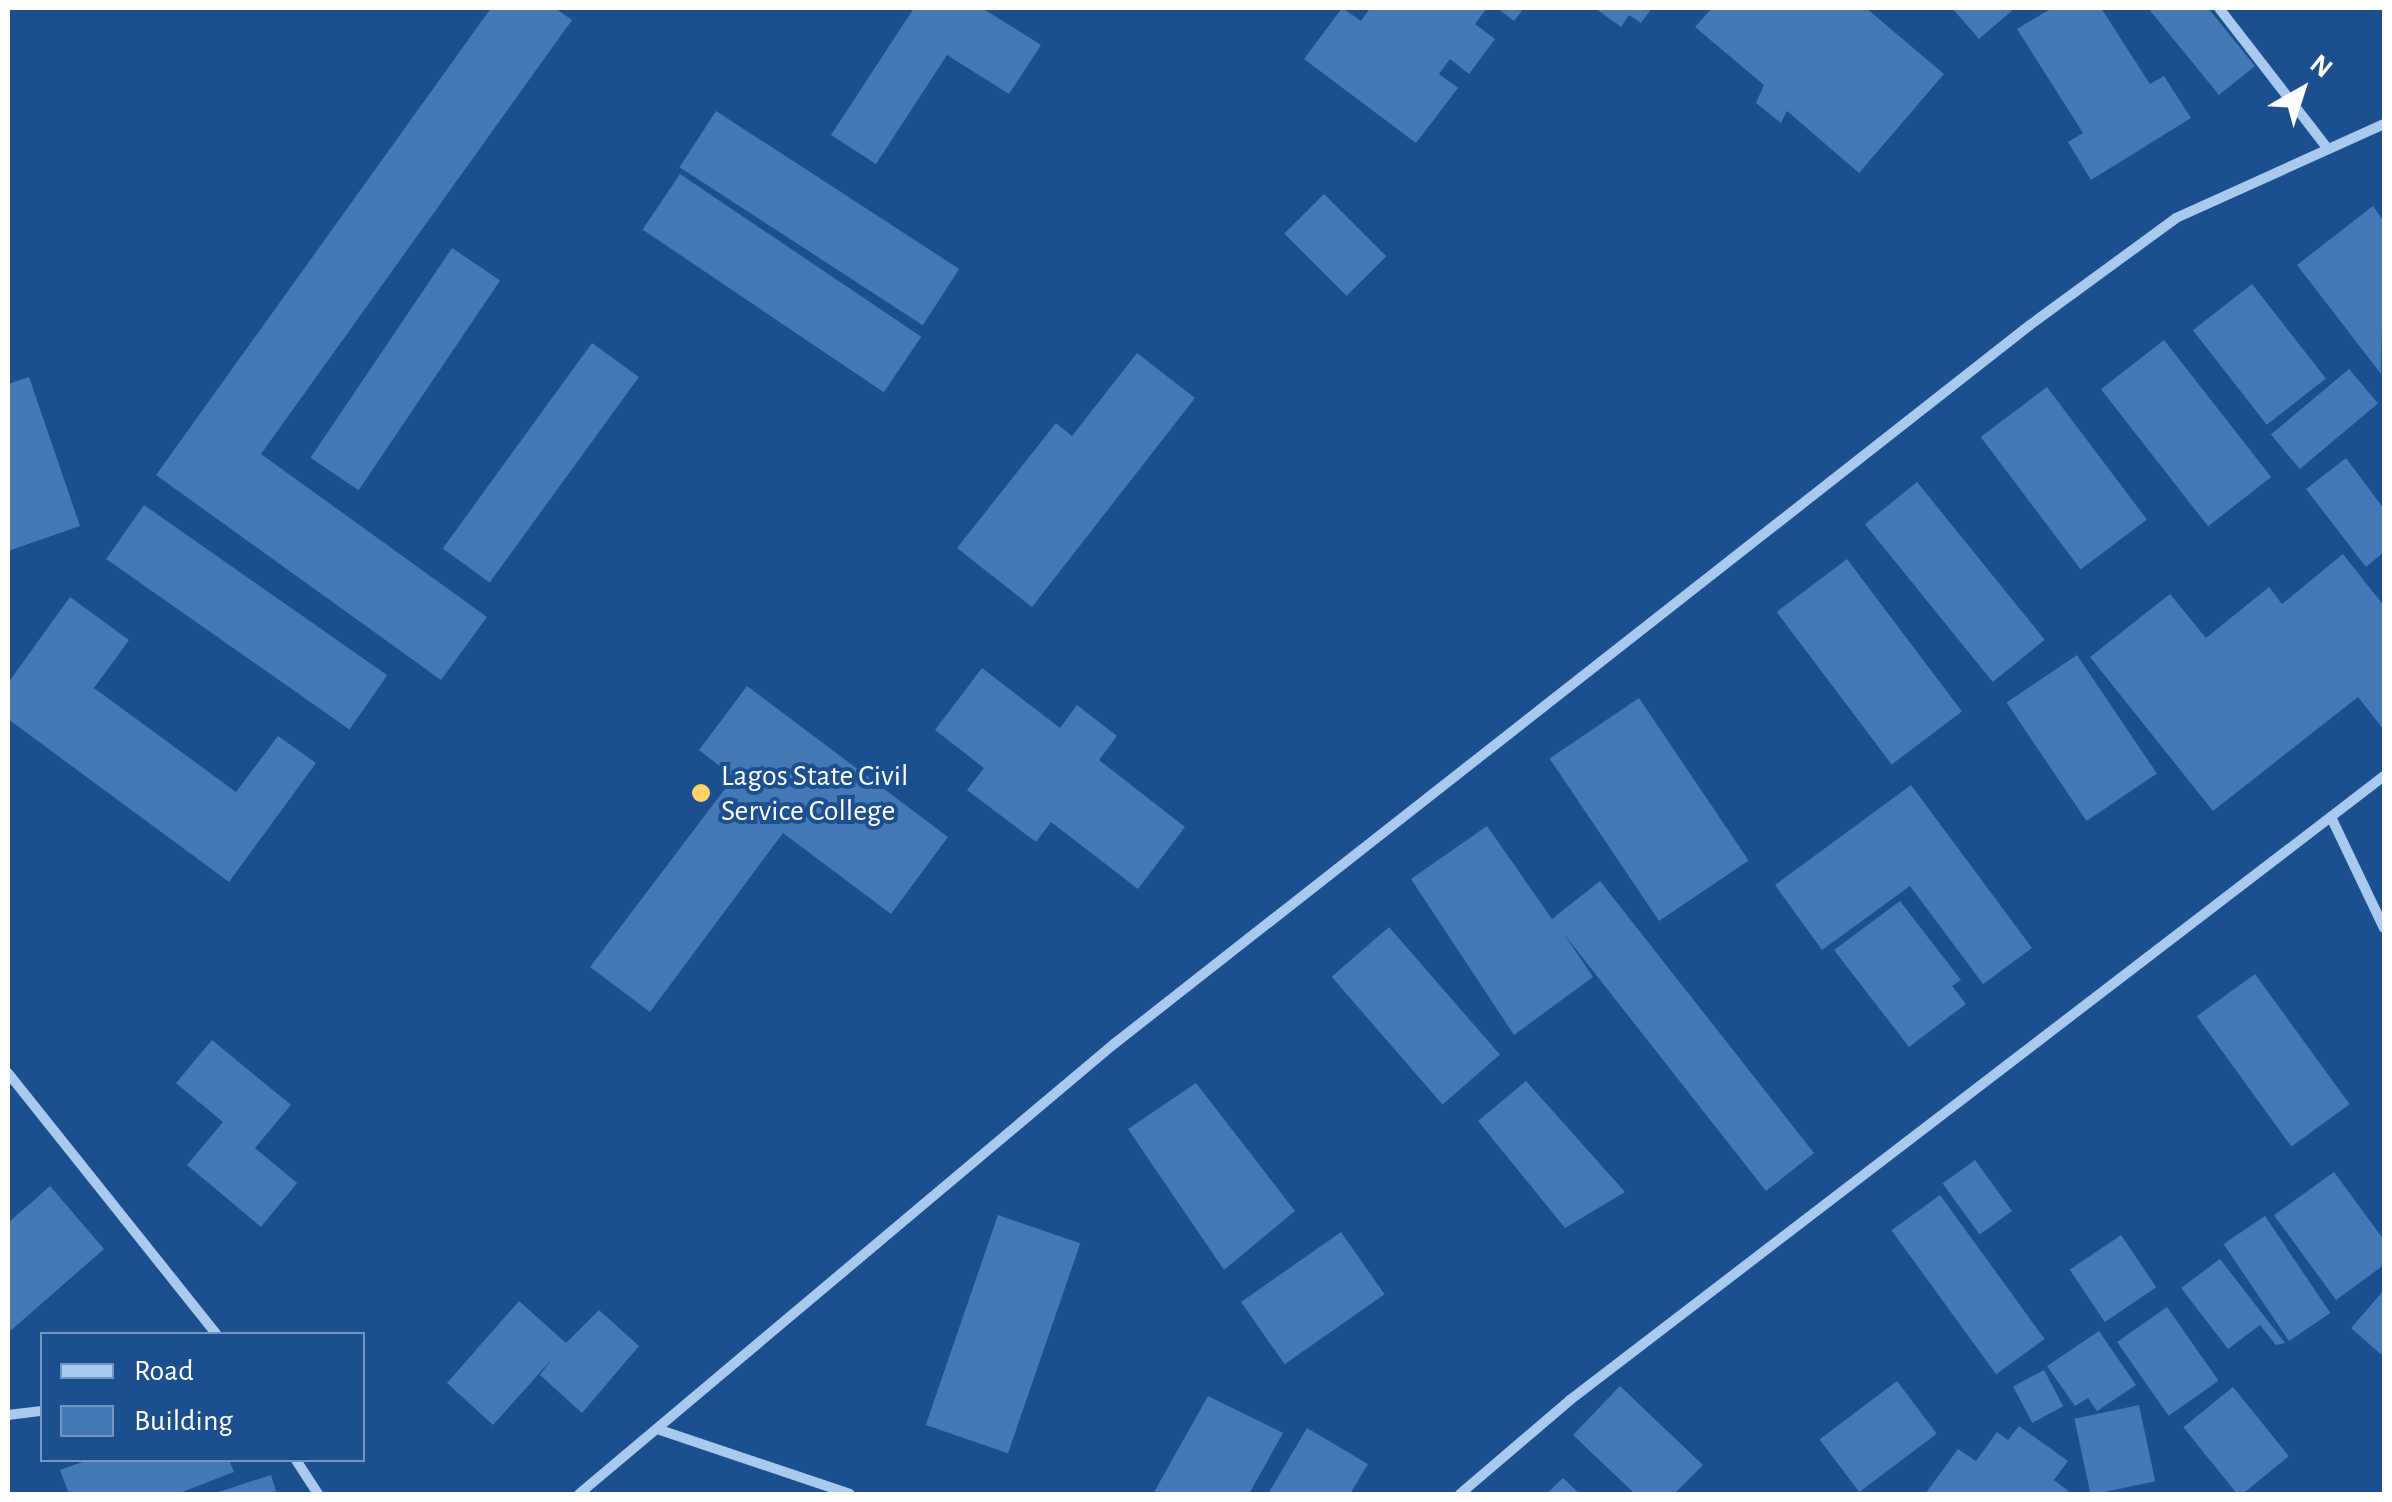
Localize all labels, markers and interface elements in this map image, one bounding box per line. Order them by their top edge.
north arrow [2252,40,2352,140]
text: N [2305,50,2337,84]
place label: Lagos State Civil Service College [721,758,908,828]
marker: Lagos State Civil Service College [690,782,712,804]
legend [40,1332,365,1462]
text: Road [134,1356,194,1386]
text: Building [134,1406,233,1436]

